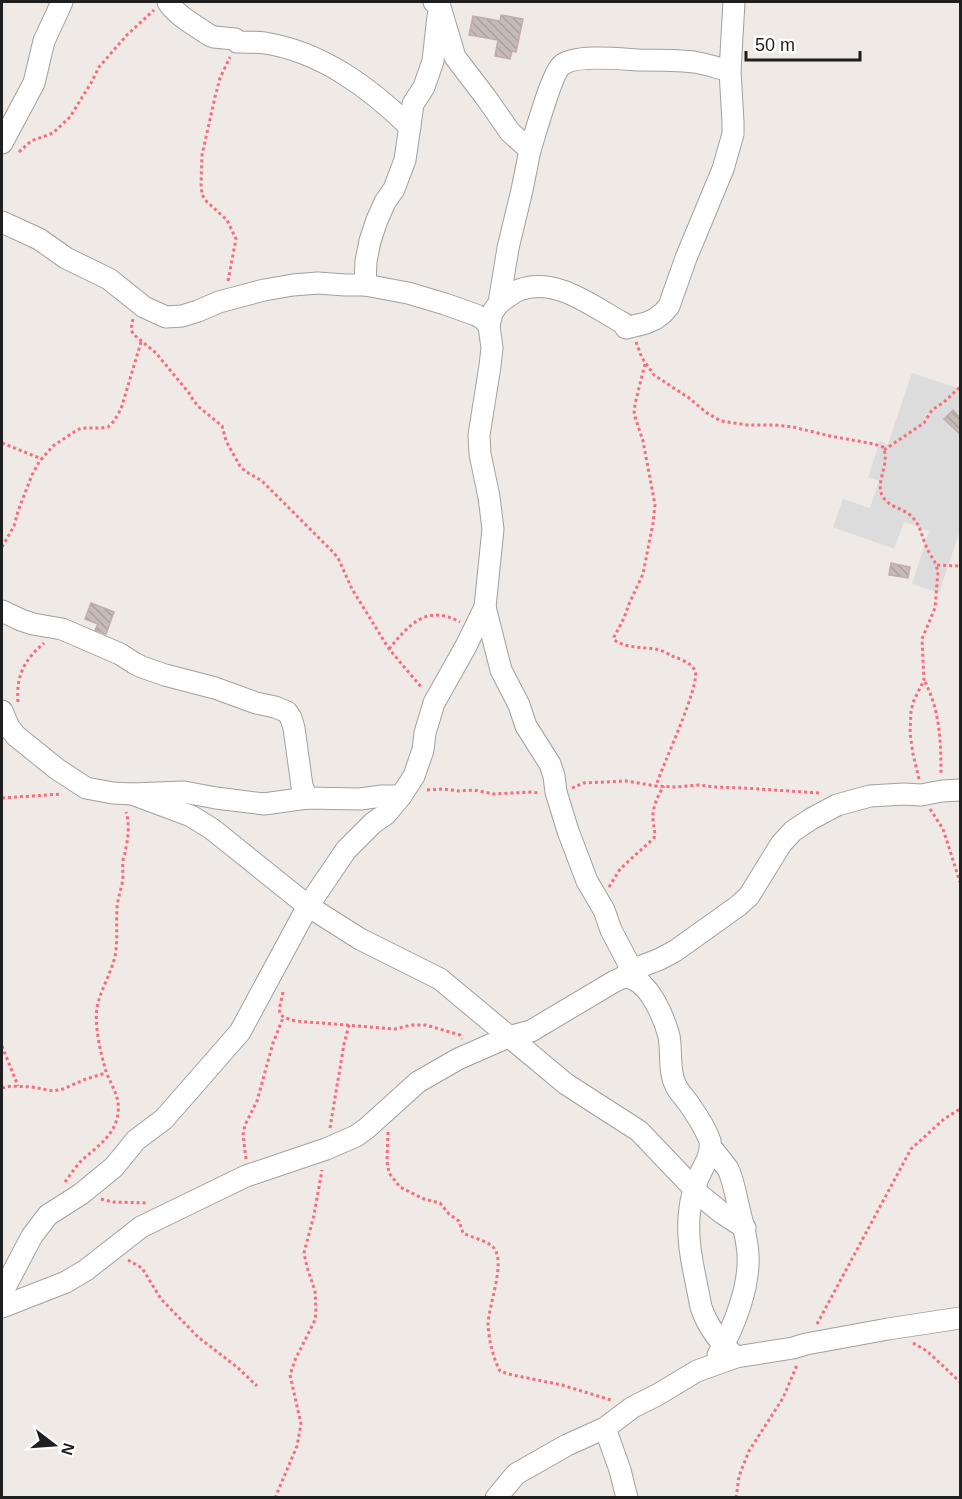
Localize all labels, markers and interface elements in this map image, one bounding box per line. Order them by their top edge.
scale bar [746,24,860,62]
text: 50 m [755,35,795,55]
north arrow [24,1415,84,1475]
text: N [58,1441,78,1457]

